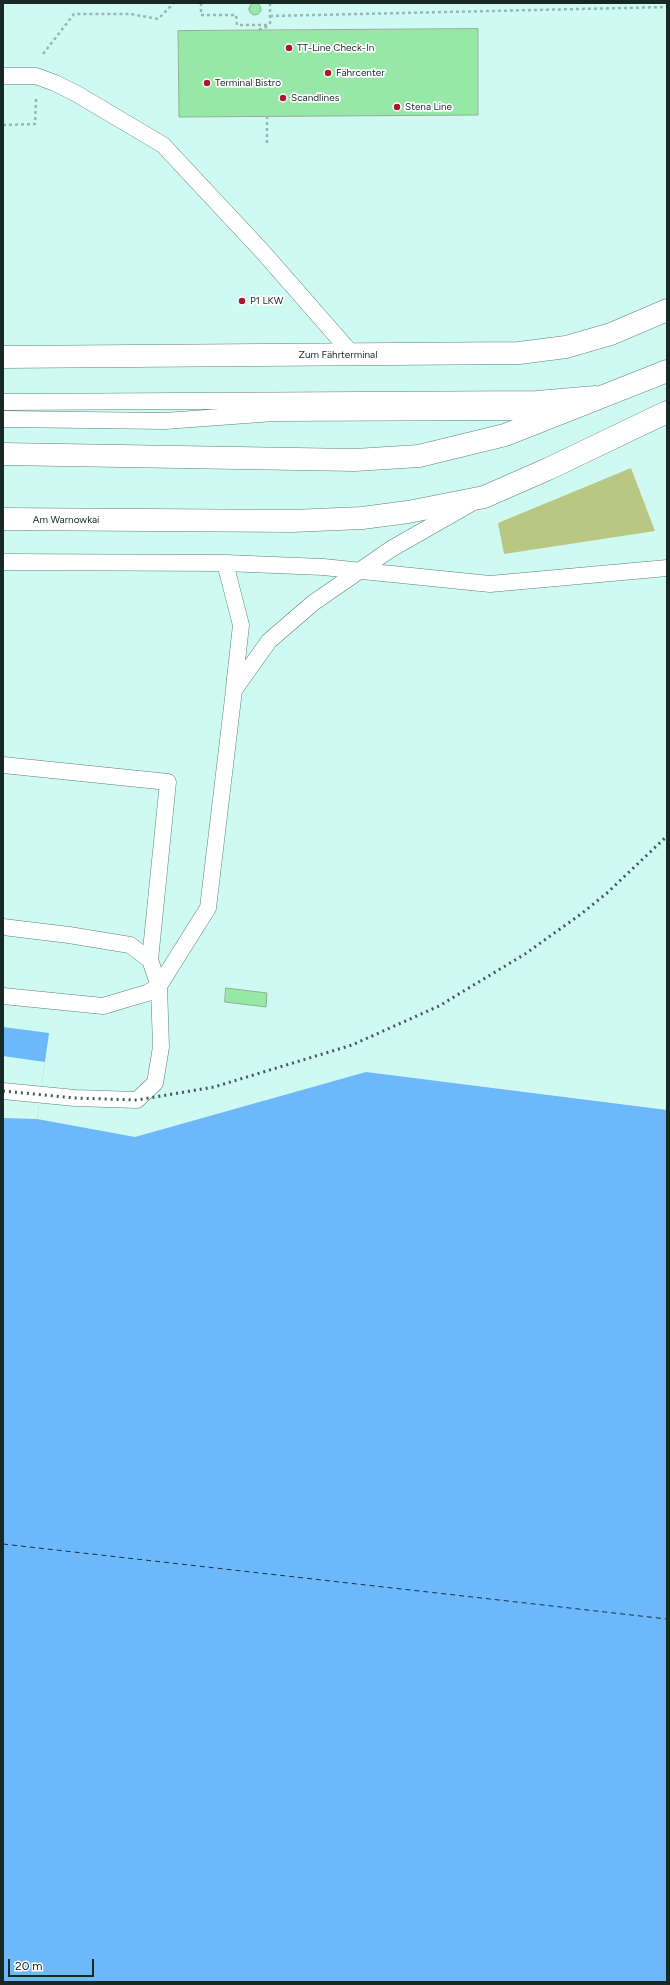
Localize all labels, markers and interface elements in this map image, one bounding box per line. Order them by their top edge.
place label: TT-Line Check-In [297,42,374,54]
marker: TT-Line Check-In [284,43,294,53]
place label: Fährcenter [336,67,385,79]
marker: Fährcenter [323,68,333,78]
place label: Terminal Bistro [215,77,281,89]
marker: Terminal Bistro [202,78,212,88]
place label: Scandlines [291,92,339,104]
marker: Scandlines [278,93,288,103]
place label: Stena Line [405,101,452,113]
marker: Stena Line [392,102,402,112]
place label: P1 LKW [250,295,283,307]
marker: P1 LKW [237,296,247,306]
street label: Zum Fährterminal [299,349,377,361]
street label: Am Warnowkai [33,514,99,526]
scale bar [10,1951,96,1977]
text: 20 m [15,1959,43,1973]

